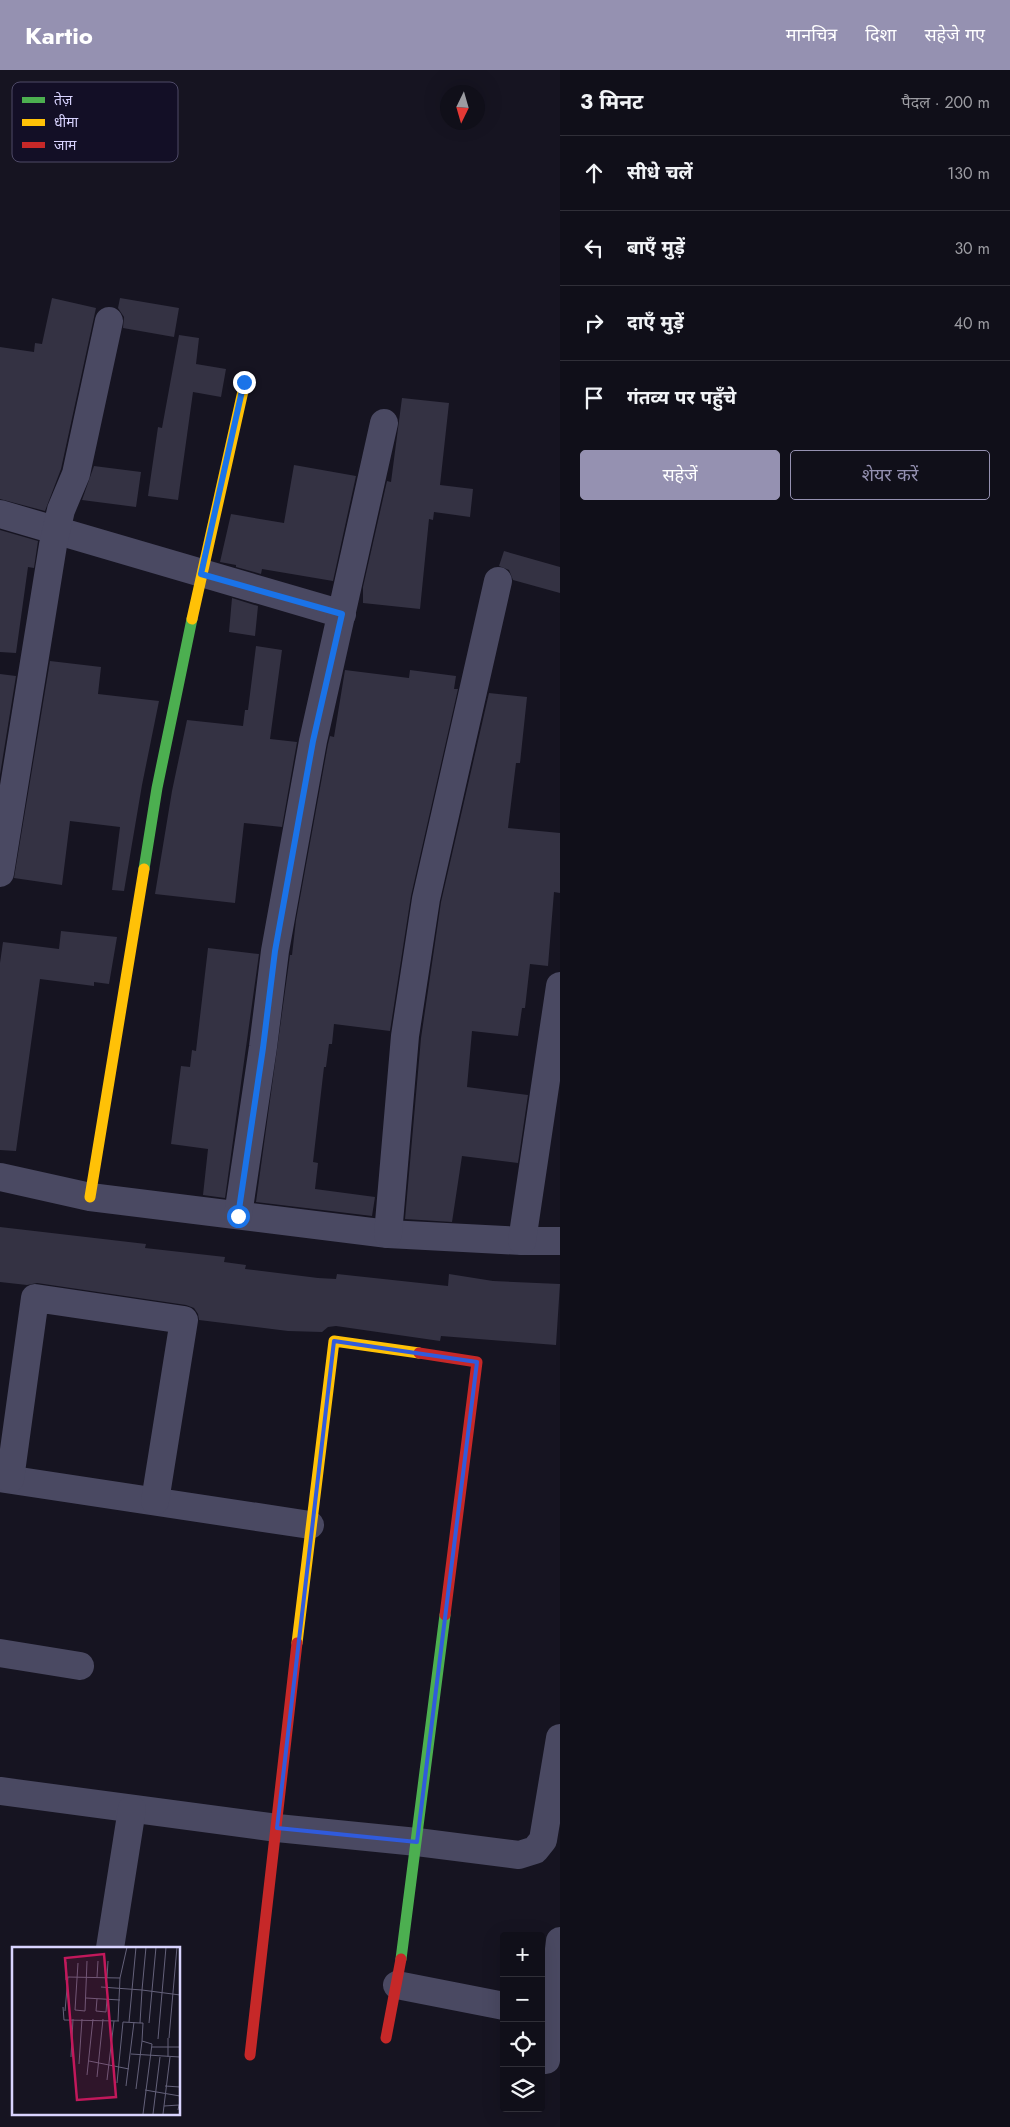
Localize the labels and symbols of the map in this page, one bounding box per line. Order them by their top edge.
legend [12,82,178,162]
north arrow [440,85,485,130]
text: तेज़ [54,90,73,110]
text: धीमा [54,112,79,132]
text: जाम [54,135,77,155]
route end [233,371,256,394]
route start [227,1205,250,1228]
inset map [12,1947,180,2114]

